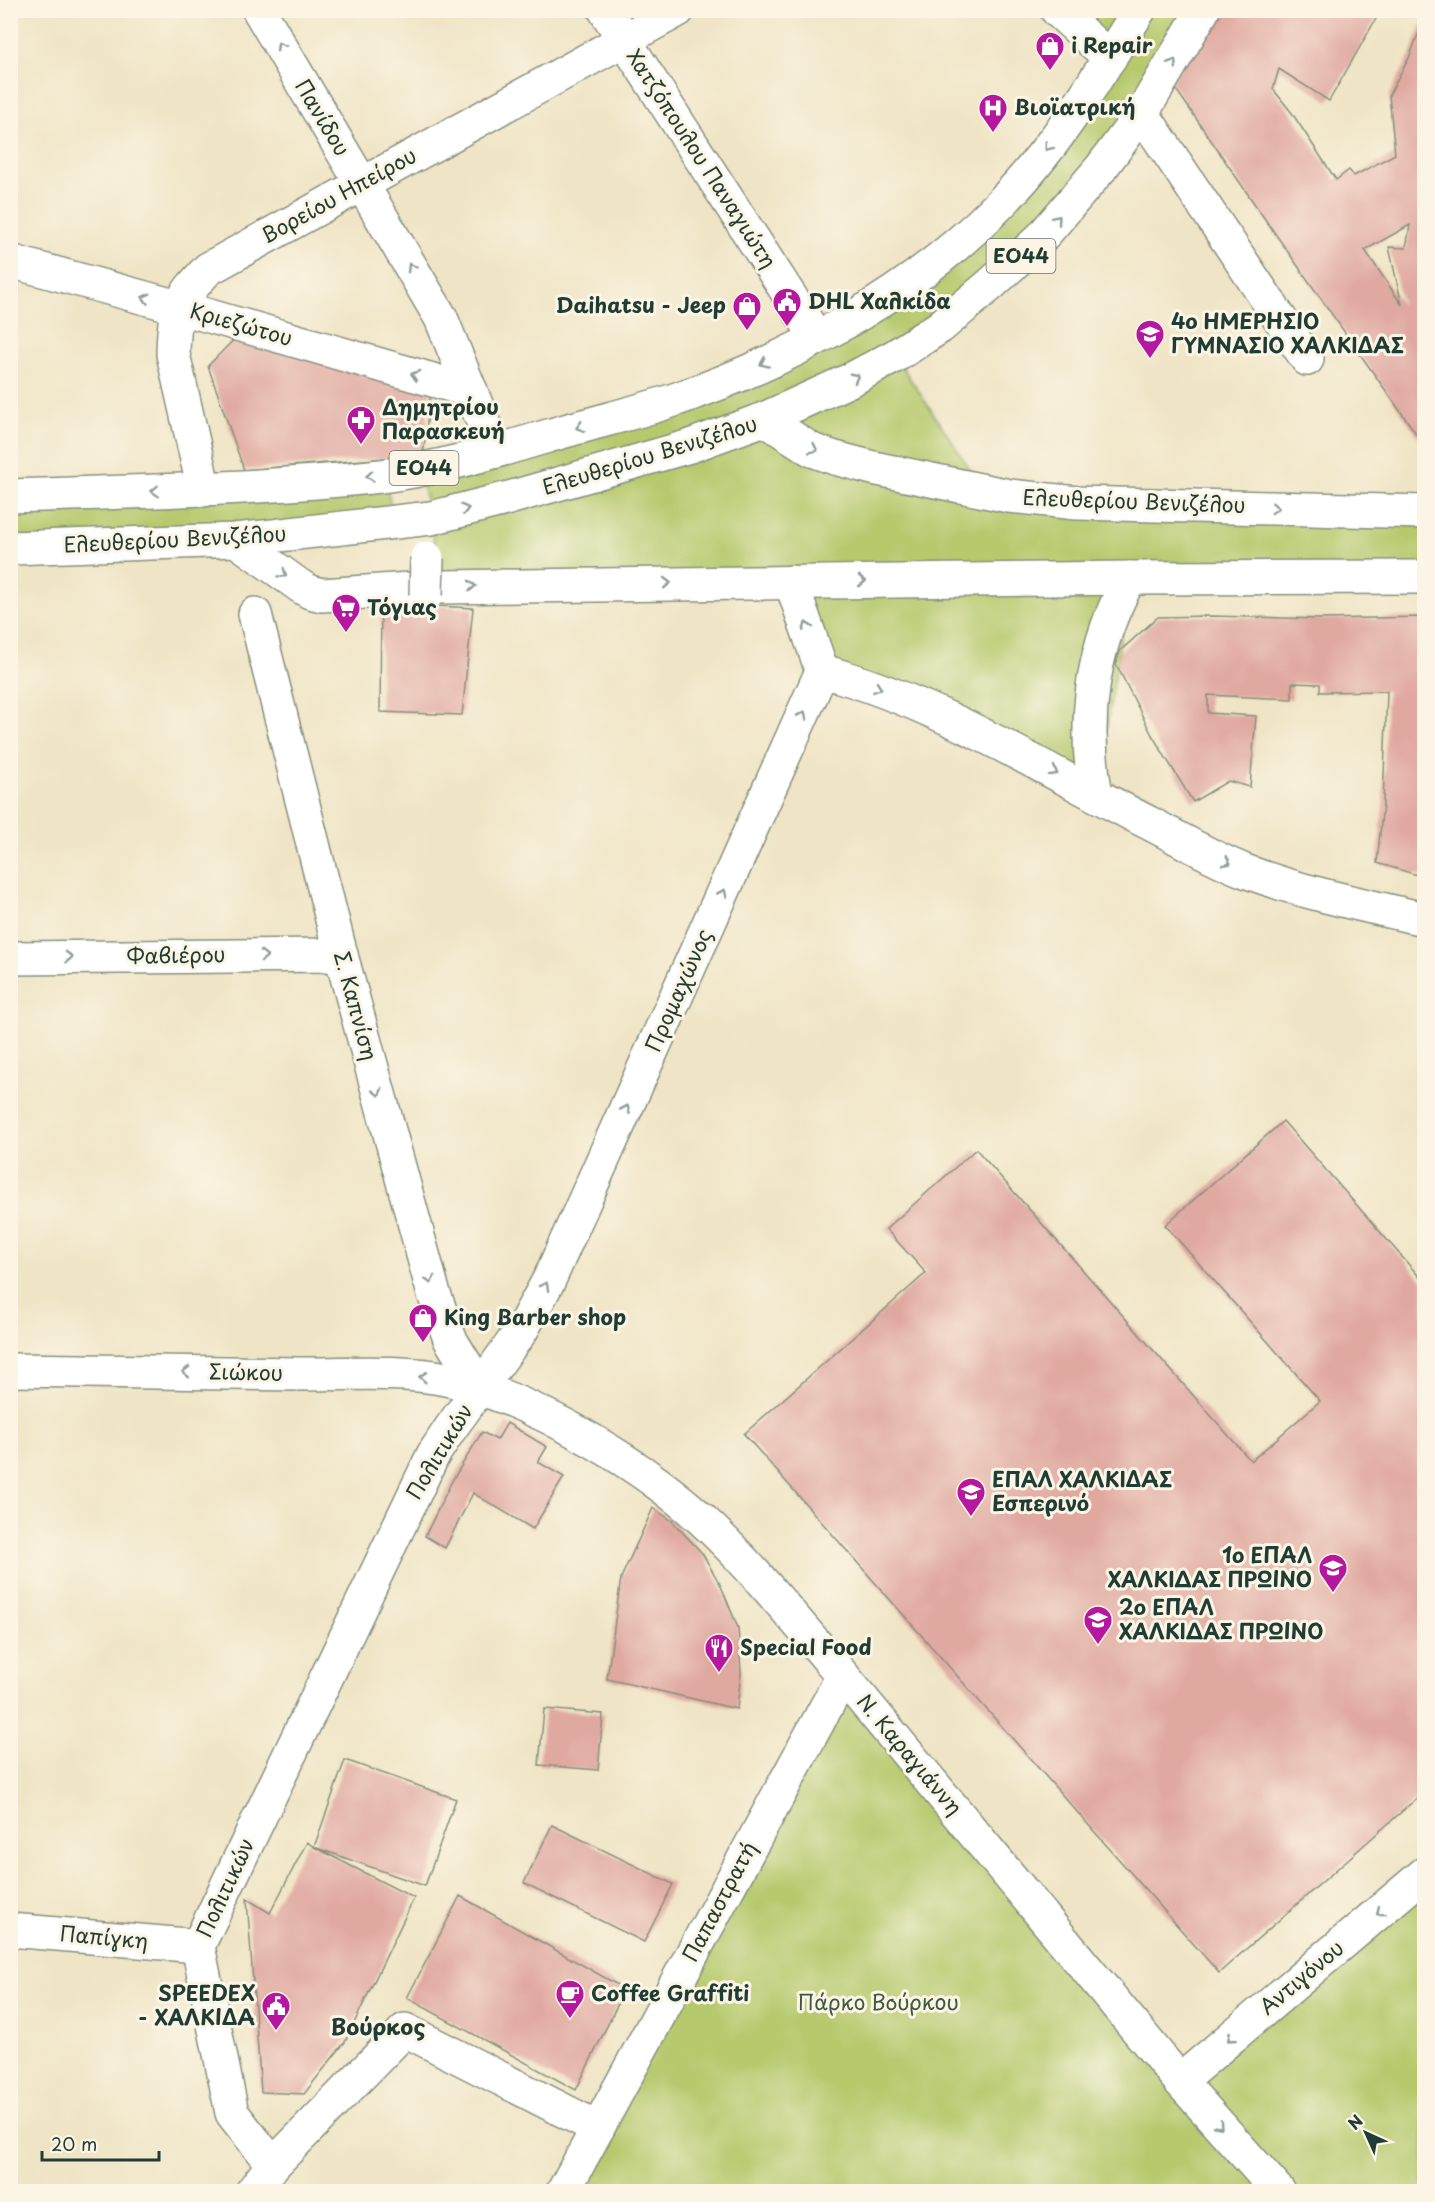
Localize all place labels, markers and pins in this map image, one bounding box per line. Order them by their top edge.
place label: i Repair [1071,28,1153,60]
shop icon: i Repair [1034,30,1066,72]
place label: Βιοϊατρική [1014,90,1136,122]
hospital icon: Βιοϊατρική [977,92,1009,134]
place label: DHL Χαλκίδα [808,284,951,316]
public building icon: DHL Χαλκίδα [771,286,803,328]
place label: Daihatsu - Jeep [556,288,726,320]
shop icon: Daihatsu - Jeep [731,290,763,332]
place label: 4ο ΗΜΕΡΗΣΙΟ ΓΥΜΝΑΣΙΟ ΧΑΛΚΙΔΑΣ [1171,304,1404,360]
school or university icon: 4ο ΗΜΕΡΗΣΙΟ ΓΥΜΝΑΣΙΟ ΧΑΛΚΙΔΑΣ [1134,318,1166,360]
place label: Δημητρίου Παρασκευή [382,390,505,446]
pharmacy icon: Δημητρίου Παρασκευή [345,404,377,446]
place label: Τόγιας [367,590,437,622]
supermarket icon: Τόγιας [330,592,362,634]
place label: King Barber shop [444,1300,626,1332]
shop icon: King Barber shop [407,1302,439,1344]
place label: ΕΠΑΛ ΧΑΛΚΙΔΑΣ Εσπερινό [992,1462,1172,1518]
school or university icon: ΕΠΑΛ ΧΑΛΚΙΔΑΣ Εσπερινό [955,1476,987,1518]
place label: 1ο ΕΠΑΛ ΧΑΛΚΙΔΑΣ ΠΡΩΙΝΟ [1108,1538,1312,1594]
school or university icon: 1ο ΕΠΑΛ ΧΑΛΚΙΔΑΣ ΠΡΩΙΝΟ [1317,1552,1349,1594]
place label: 2ο ΕΠΑΛ ΧΑΛΚΙΔΑΣ ΠΡΩΙΝΟ [1119,1590,1323,1646]
school or university icon: 2ο ΕΠΑΛ ΧΑΛΚΙΔΑΣ ΠΡΩΙΝΟ [1082,1604,1114,1646]
place label: Special Food [740,1630,871,1662]
restaurant icon: Special Food [703,1632,735,1674]
place label: SPEEDEX - ΧΑΛΚΙΔΑ [138,1976,256,2032]
place label: Coffee Graffiti [591,1976,749,2008]
cafe icon: Coffee Graffiti [554,1978,586,2020]
public building icon: SPEEDEX - ΧΑΛΚΙΔΑ [260,1990,292,2032]

